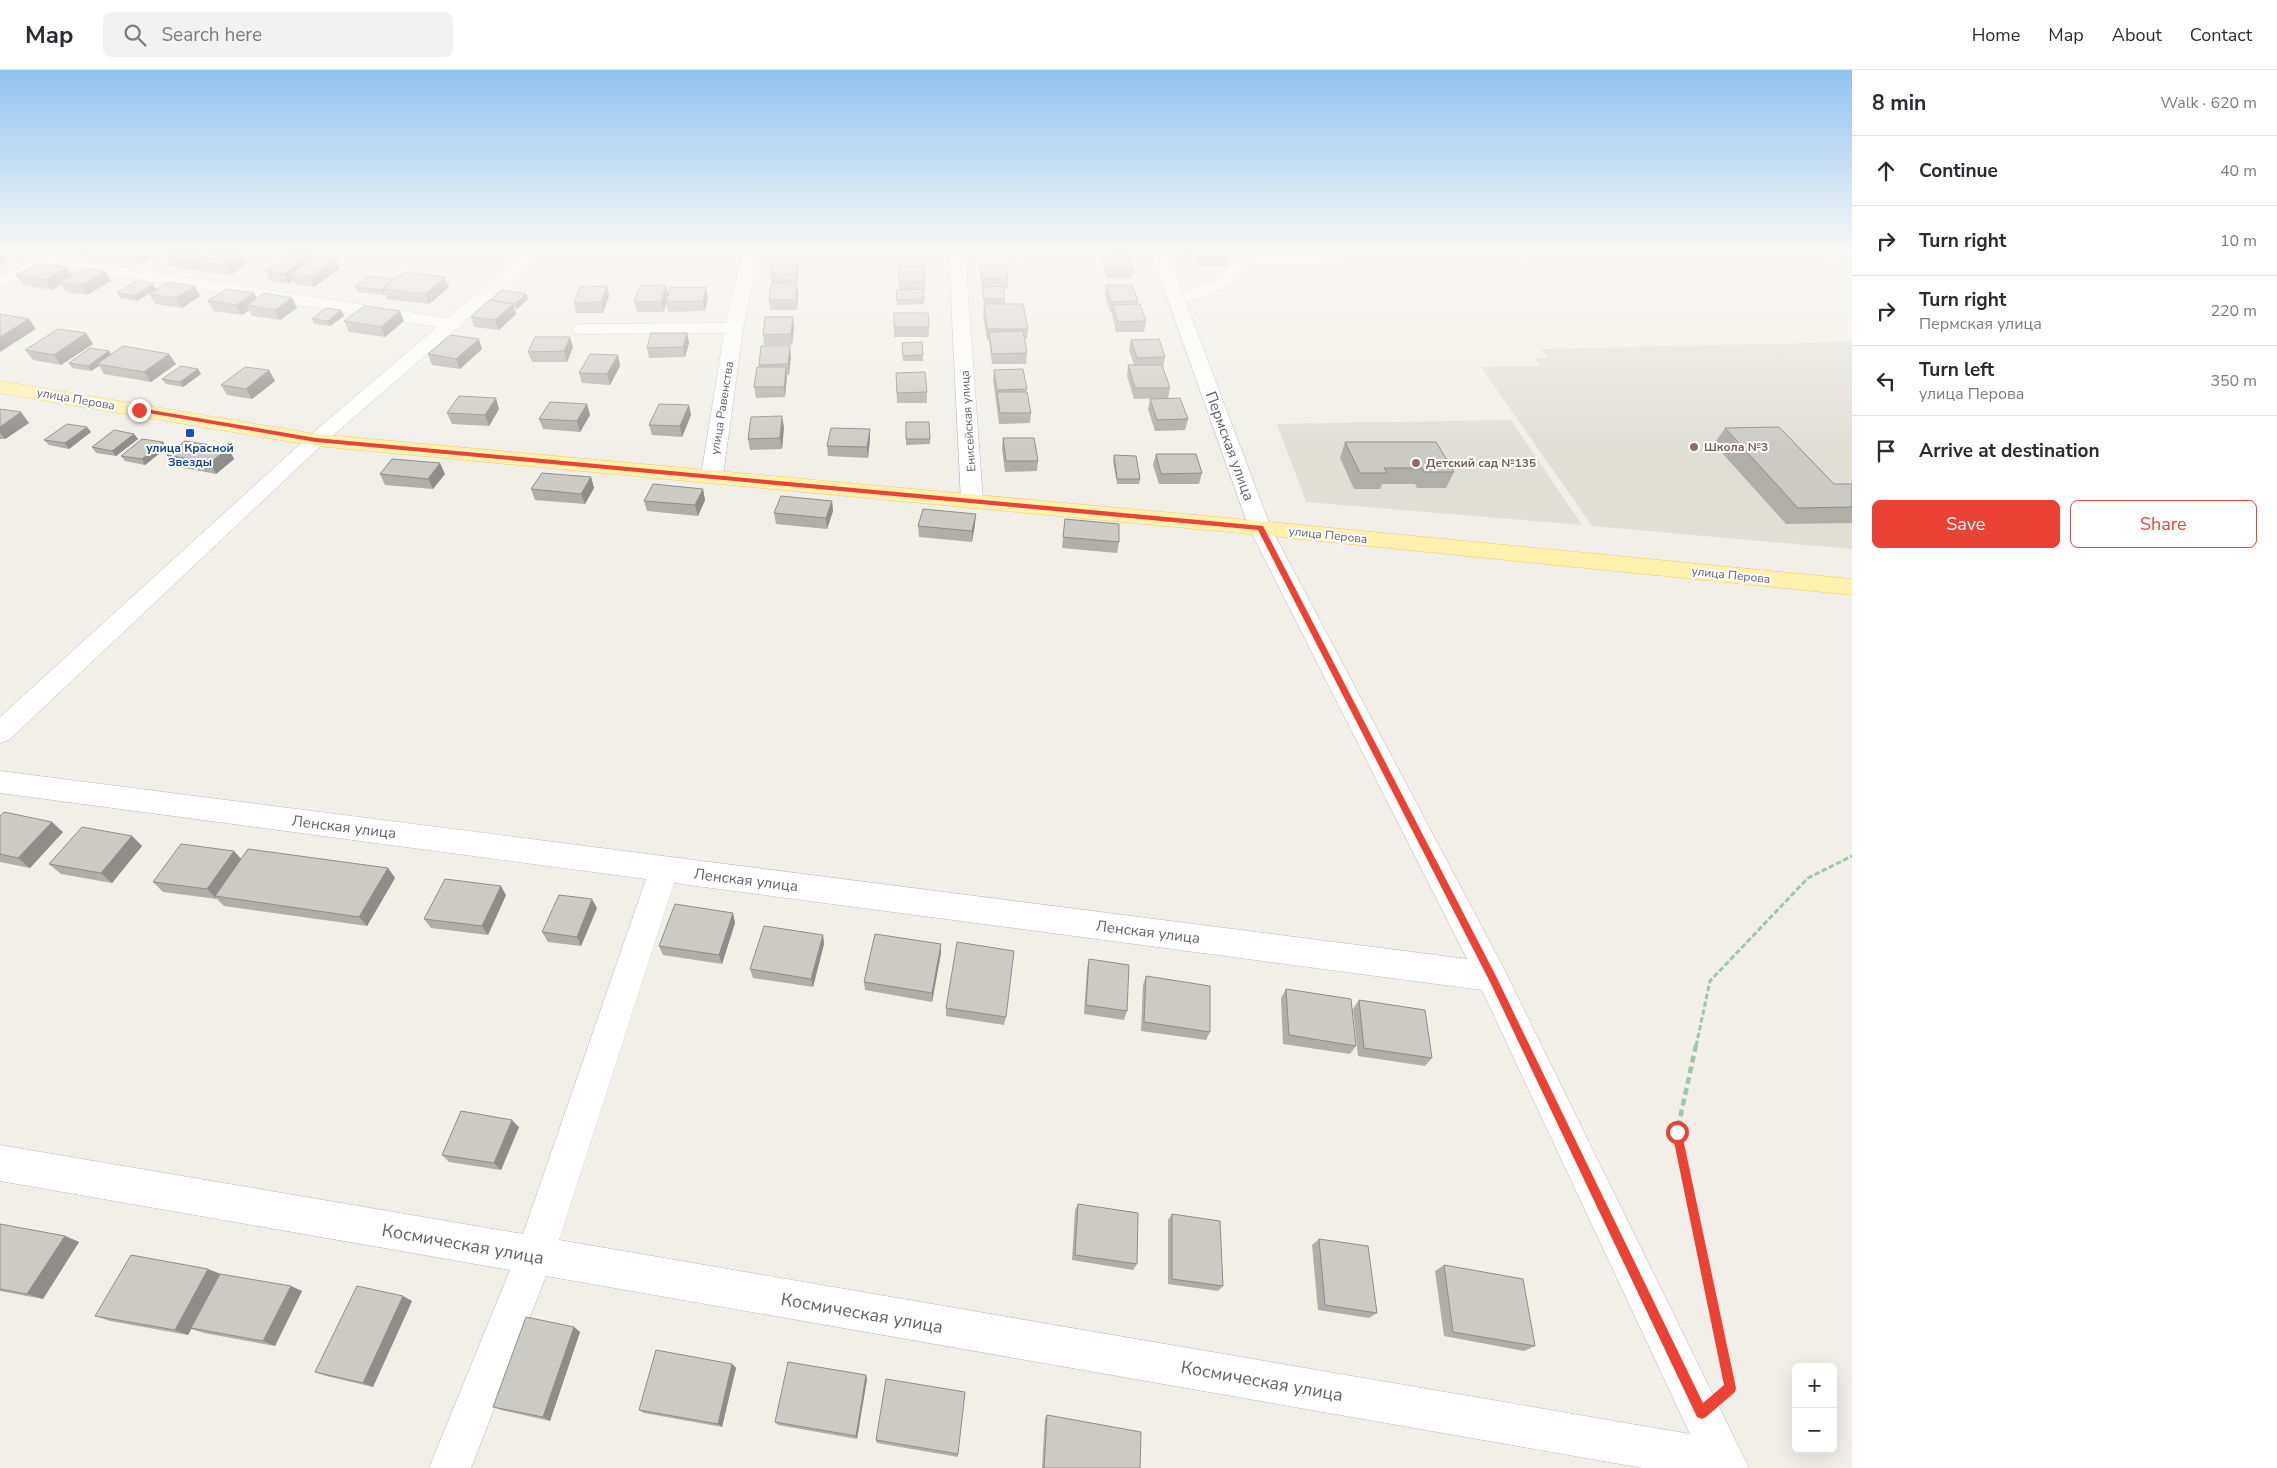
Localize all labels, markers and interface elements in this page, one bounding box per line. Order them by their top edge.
search box [103,12,453,57]
text: Map [25,19,73,51]
icon: search [121,21,149,49]
text: Search here [161,22,262,48]
text: Home [1972,23,2020,47]
text: Map [2048,23,2084,47]
text: About [2112,23,2162,47]
text: Contact [2190,23,2252,47]
text: 8 min [1872,89,1926,117]
text: Walk · 620 m [2161,92,2257,114]
icon: ahead [1872,157,1900,185]
text: Continue [1919,158,1998,184]
text: 40 m [2220,160,2257,182]
icon: right [1872,227,1900,255]
text: Turn right [1919,228,2006,254]
text: 10 m [2220,230,2257,252]
text: Turn right [1919,287,2006,313]
icon: right [1872,297,1900,325]
text: 220 m [2210,300,2257,322]
text: Пермская улица [1919,313,2042,335]
text: Turn left [1919,357,1994,383]
street label: улица Равенства [707,360,737,456]
icon: left [1872,367,1900,395]
street label: Енисейская улица [956,370,980,472]
text: 350 m [2210,370,2257,392]
text: улица Перова [1919,383,2024,405]
street label: улица Перова [36,384,116,414]
street label: Пермская улица [1201,388,1259,504]
route end [128,399,151,422]
marker: улица Красной Звезды [184,427,196,439]
icon: arrive [1872,437,1900,465]
text: Arrive at destination [1919,438,2100,464]
place label: Школа №3 [1704,439,1768,455]
place label: улица Красной Звезды [146,440,234,470]
marker: Школа №3 [1688,441,1700,453]
place label: Детский сад №135 [1426,455,1536,471]
marker: Детский сад №135 [1410,457,1422,469]
button: Save [1872,500,2060,548]
button: Share [2070,500,2257,548]
street label: улица Перова [1288,523,1368,547]
street label: улица Перова [1691,563,1771,587]
street label: Ленская улица [291,811,397,843]
street label: Ленская улица [693,864,799,896]
street label: Ленская улица [1095,916,1201,948]
route start [1666,1121,1689,1144]
street label: Космическая улица [380,1218,546,1270]
street label: Космическая улица [779,1287,945,1339]
street label: Космическая улица [1179,1355,1345,1407]
map controls [1792,1363,1837,1453]
button: + [1792,1363,1837,1408]
button: − [1792,1408,1837,1453]

